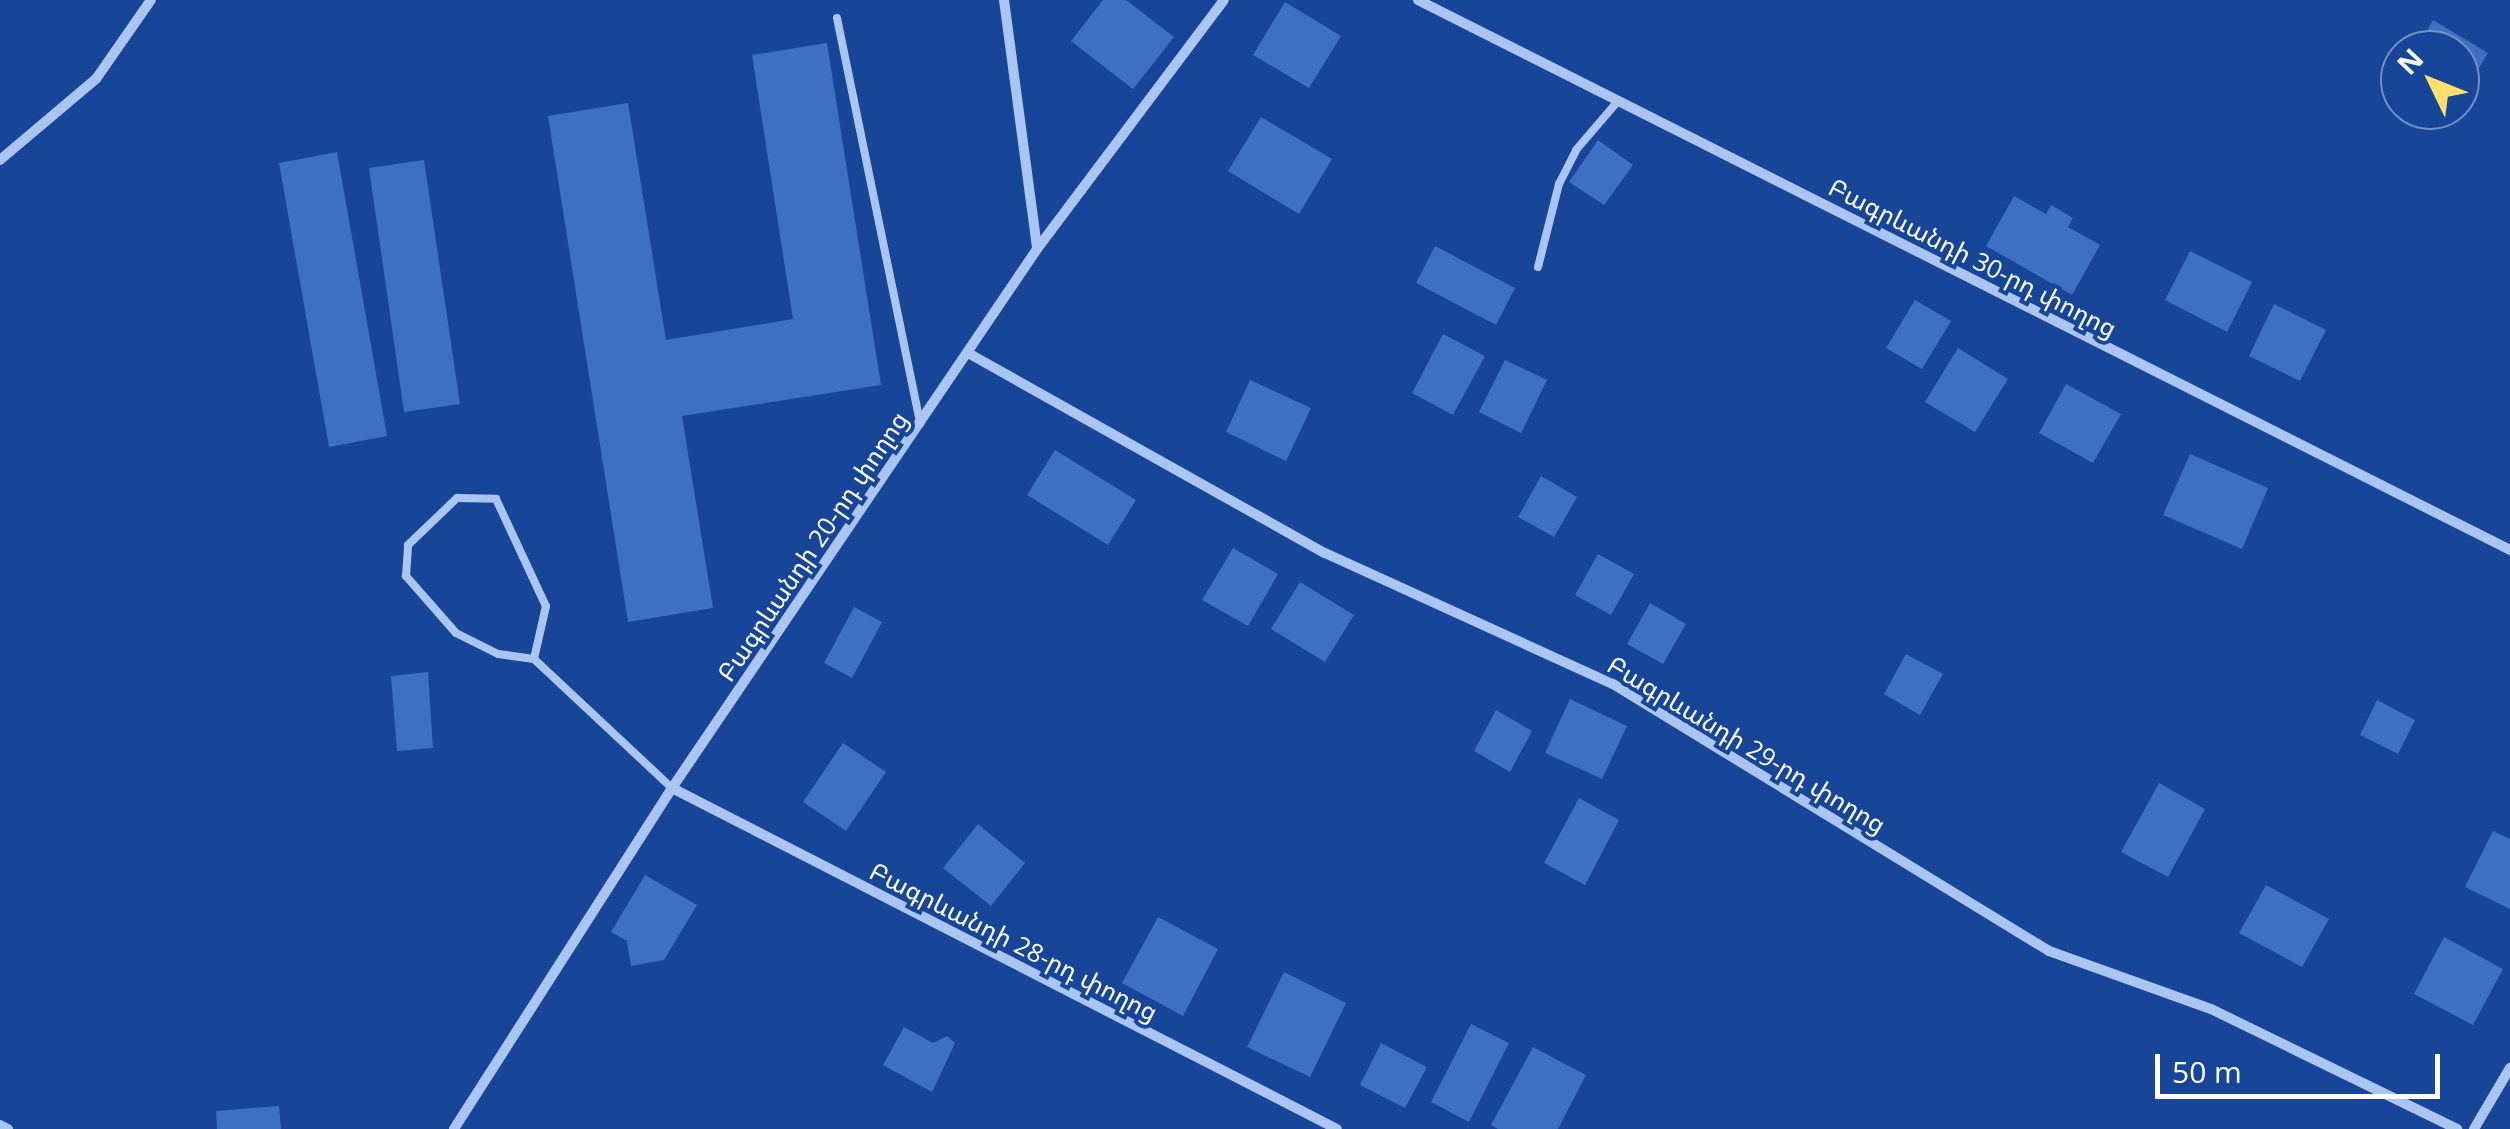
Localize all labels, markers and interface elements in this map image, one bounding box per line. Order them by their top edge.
north arrow [2380,30,2480,130]
text: N [2388,40,2431,82]
street label: Բագրևանդի 30-րդ փողոց [1824,171,2122,343]
street label: Բագրևանդի 20-րդ փողոց [710,405,914,687]
street label: Բագրևանդի 29-րդ փողոց [1603,649,1891,839]
street label: Բագրևանդի 28-րդ փողոց [865,855,1163,1027]
scale bar [2160,1034,2445,1096]
text: 50 m [2172,1051,2242,1092]

